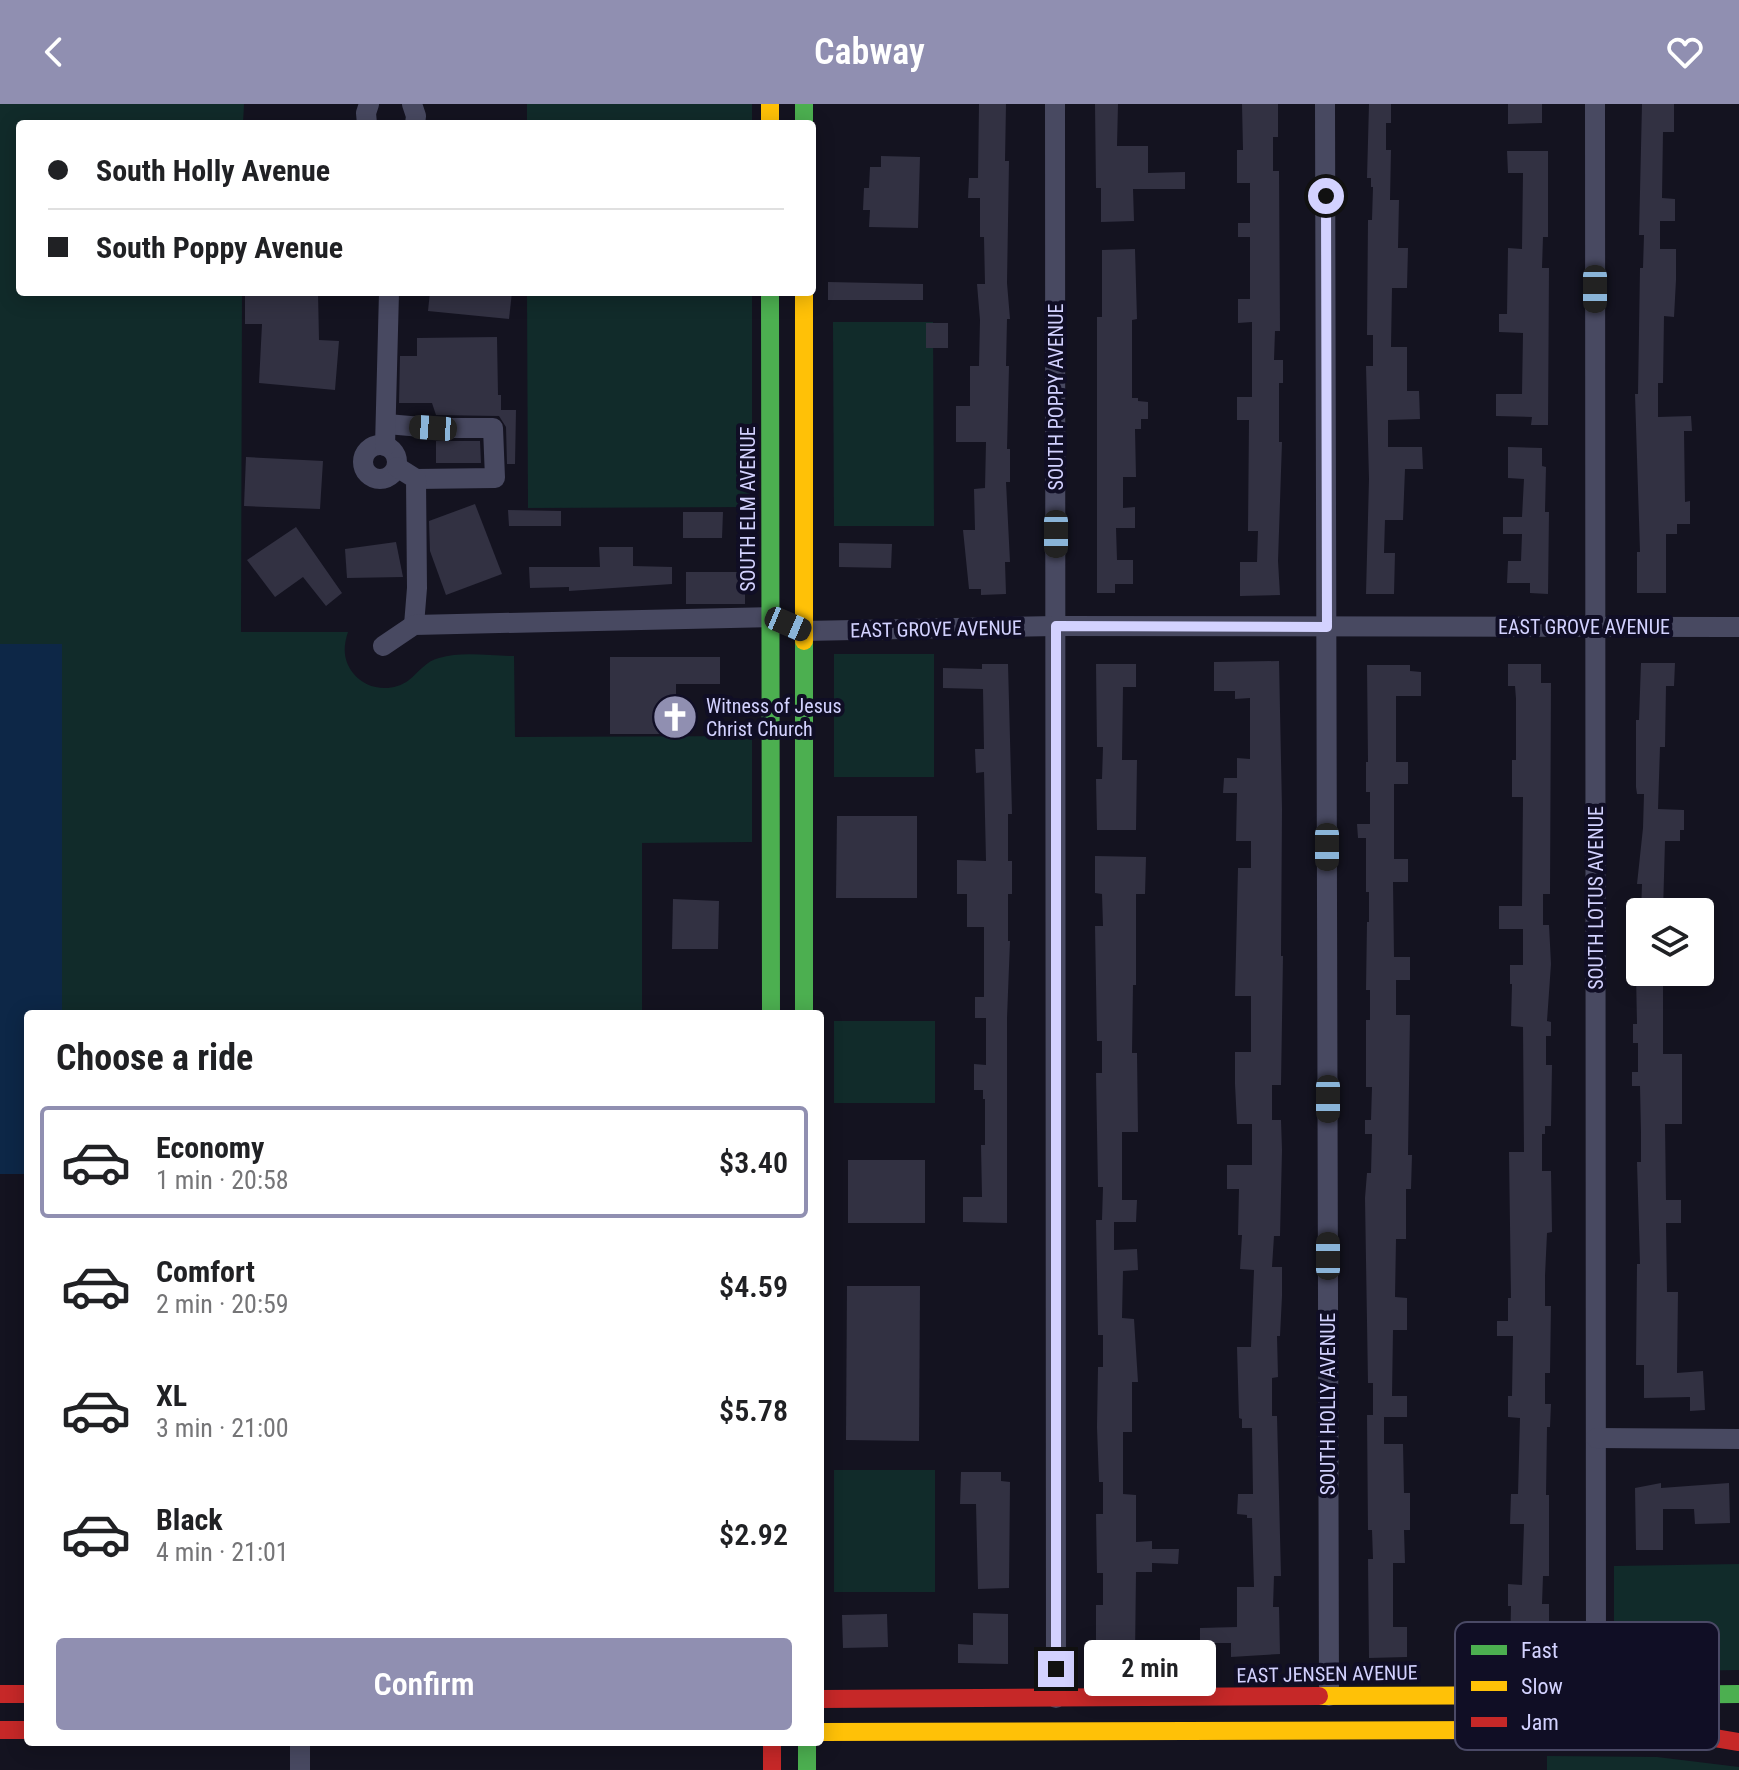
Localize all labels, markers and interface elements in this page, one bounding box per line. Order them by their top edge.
icon: back [32,30,76,74]
icon: heart [1663,30,1707,74]
text: Cabway [814,31,925,73]
text: South Holly Avenue [96,153,330,188]
route start [1308,178,1344,214]
text: South Poppy Avenue [96,230,343,265]
car [1583,265,1607,313]
street label: SOUTH POPPY AVENUE [1044,304,1068,490]
car [408,414,458,442]
street label: SOUTH ELM AVENUE [736,426,760,592]
car [1044,510,1068,558]
car [761,604,815,644]
street label: EAST GROVE AVENUE [1498,615,1670,639]
street label: EAST GROVE AVENUE [850,616,1022,642]
church icon: Witness of Jesus Christ Church [651,693,699,741]
place label: Witness of Jesus Christ Church [706,694,842,741]
street label: SOUTH LOTUS AVENUE [1584,806,1608,990]
car [1315,823,1339,871]
map controls [1626,898,1714,986]
button: layers [1626,898,1714,986]
text: Choose a ride [56,1037,253,1079]
car [1316,1075,1340,1123]
icon: car [60,1126,132,1198]
text: Economy [156,1130,264,1165]
text: $3.40 [719,1145,788,1180]
text: 1 min · 20:58 [156,1165,289,1195]
car [1316,1232,1340,1280]
icon: car [60,1250,132,1322]
text: Comfort [156,1254,255,1289]
text: $4.59 [719,1269,788,1304]
text: 2 min · 20:59 [156,1289,289,1319]
street label: SOUTH HOLLY AVENUE [1316,1313,1340,1495]
icon: car [60,1374,132,1446]
text: XL [156,1378,187,1413]
text: $5.78 [719,1393,788,1428]
text: 3 min · 21:00 [156,1413,289,1443]
icon: car [60,1498,132,1570]
text: Black [156,1502,223,1537]
text: $2.92 [719,1517,788,1552]
text: 4 min · 21:01 [156,1537,289,1567]
legend [1455,1622,1719,1750]
button: Confirm [56,1638,792,1730]
text: Fast [1521,1638,1558,1663]
callout: 2 min [1084,1641,1216,1697]
route end [1038,1651,1074,1687]
text: 2 min [1121,1653,1179,1683]
street label: EAST JENSEN AVENUE [1236,1660,1418,1688]
text: Slow [1521,1674,1563,1699]
text: Jam [1521,1710,1559,1735]

